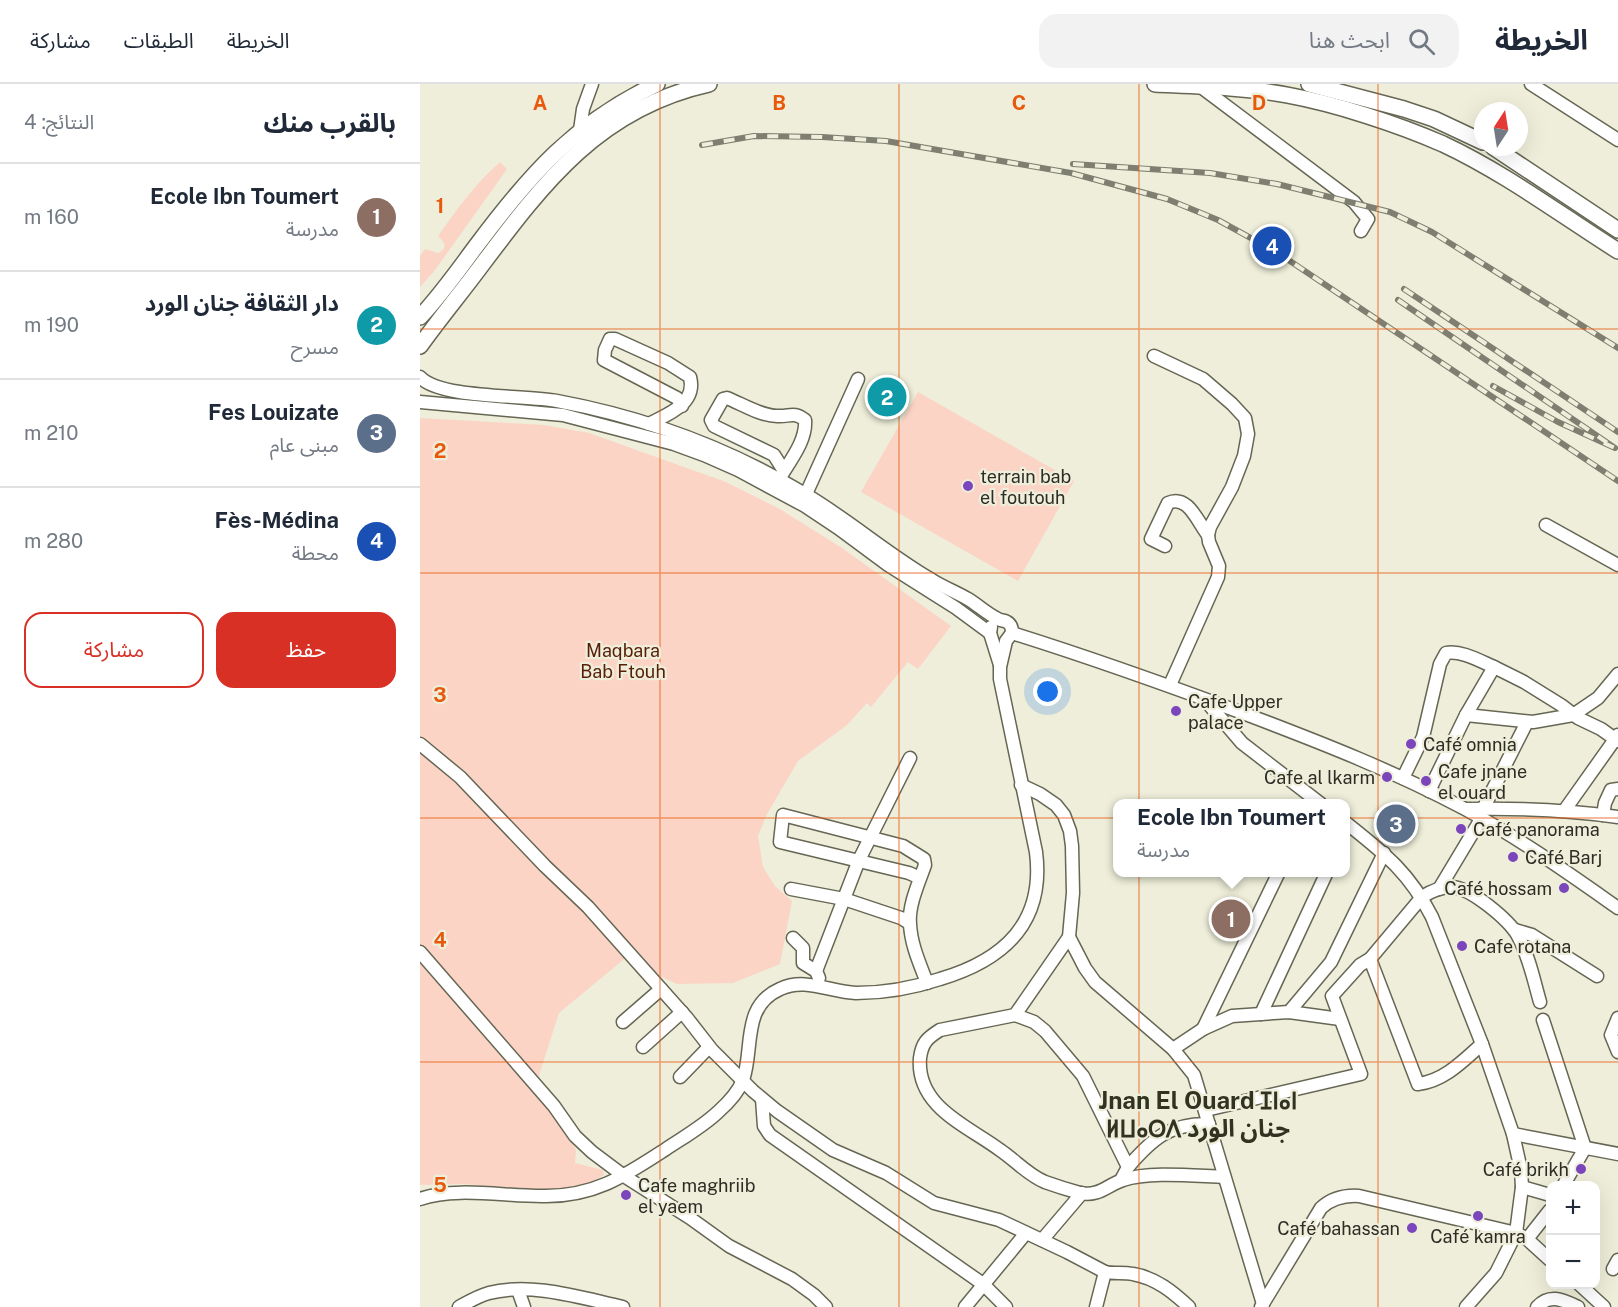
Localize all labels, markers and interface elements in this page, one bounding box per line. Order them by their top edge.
search box [1039,14,1459,68]
text: الخريطة [1495,23,1588,56]
icon: search [1405,25,1438,58]
text: ابحث هنا [1309,27,1390,53]
text: مشاركة [30,28,91,53]
text: الطبقات [124,28,194,53]
text: الخريطة [227,28,290,53]
text: A [533,91,547,115]
text: B [772,91,786,115]
text: C [1012,91,1026,115]
text: D [1252,91,1266,115]
north arrow [1474,102,1528,156]
text: بالقرب منك [263,107,396,138]
text: النتائج: 4 [24,110,94,134]
text: Ecole Ibn Toumert [150,183,339,209]
text: 1 [436,194,444,218]
text: 160 m [24,205,79,229]
text: 1 [372,205,381,229]
text: مدرسة [286,217,339,241]
pin: 4 [1252,224,1292,268]
text: دار الثقافة جنان الورد [145,290,339,316]
text: 190 m [24,313,79,337]
text: 2 [370,313,383,337]
text: مسرح [291,335,339,359]
pin: 2 [868,374,906,420]
text: Fes Louizate [208,399,339,425]
text: 210 m [24,421,79,445]
text: 3 [370,421,383,445]
text: مبنى عام [270,433,339,457]
text: 2 [434,439,446,463]
place label: terrain bab el foutouh [980,466,1071,508]
marker: terrain bab el foutouh [961,479,975,493]
text: Fès-Médina [215,507,339,533]
text: 280 m [24,529,83,553]
text: 4 [370,529,383,553]
text: محطة [292,541,339,565]
button: مشاركة [24,612,204,688]
button: حفظ [216,612,396,688]
park label: Maqbara Bab Ftouh [580,640,666,682]
your location [1033,677,1062,706]
text: 3 [433,683,447,707]
place label: Cafe Upper palace [1188,691,1283,733]
marker: Cafe Upper palace [1169,704,1183,718]
place label: Café omnia [1423,734,1517,755]
marker: Café omnia [1404,737,1418,751]
place label: Cafe jnane el ouard [1438,761,1527,803]
place label: Cafe al lkarm [1264,767,1375,788]
marker: Cafe al lkarm [1380,770,1394,784]
marker: Cafe jnane el ouard [1419,774,1433,788]
popup [1113,799,1350,877]
pin: 3 [1376,802,1416,846]
text: Ecole Ibn Toumert [1137,804,1326,830]
place label: Café panorama [1473,819,1600,840]
marker: Café panorama [1454,822,1468,836]
text: مدرسة [1137,838,1190,862]
place label: Café Barj [1525,847,1602,868]
marker: Café Barj [1506,850,1520,864]
place label: Café hossam [1444,878,1552,899]
marker: Café hossam [1557,881,1571,895]
pin: 1 [1212,896,1250,942]
text: 4 [433,928,447,952]
place label: Cafe rotana [1474,936,1571,957]
marker: Cafe rotana [1455,939,1469,953]
district label: Jnan El Ouard ⵊⵏⴰⵏ ⵍⵡⴰⵔⴷ جنان الورد [1099,1086,1297,1143]
place label: Café brikh [1483,1159,1569,1180]
marker: Café brikh [1574,1162,1588,1176]
text: 5 [433,1173,447,1197]
place label: Cafe maghriib el yaem [638,1175,755,1217]
map controls [1546,1181,1600,1289]
button: + [1546,1181,1600,1235]
marker: Cafe maghriib el yaem [619,1188,633,1202]
marker: Café kamra [1471,1209,1485,1223]
place label: Café bahassan [1277,1218,1400,1239]
marker: Café bahassan [1405,1221,1419,1235]
place label: Café kamra [1430,1226,1526,1247]
button: − [1546,1235,1600,1289]

